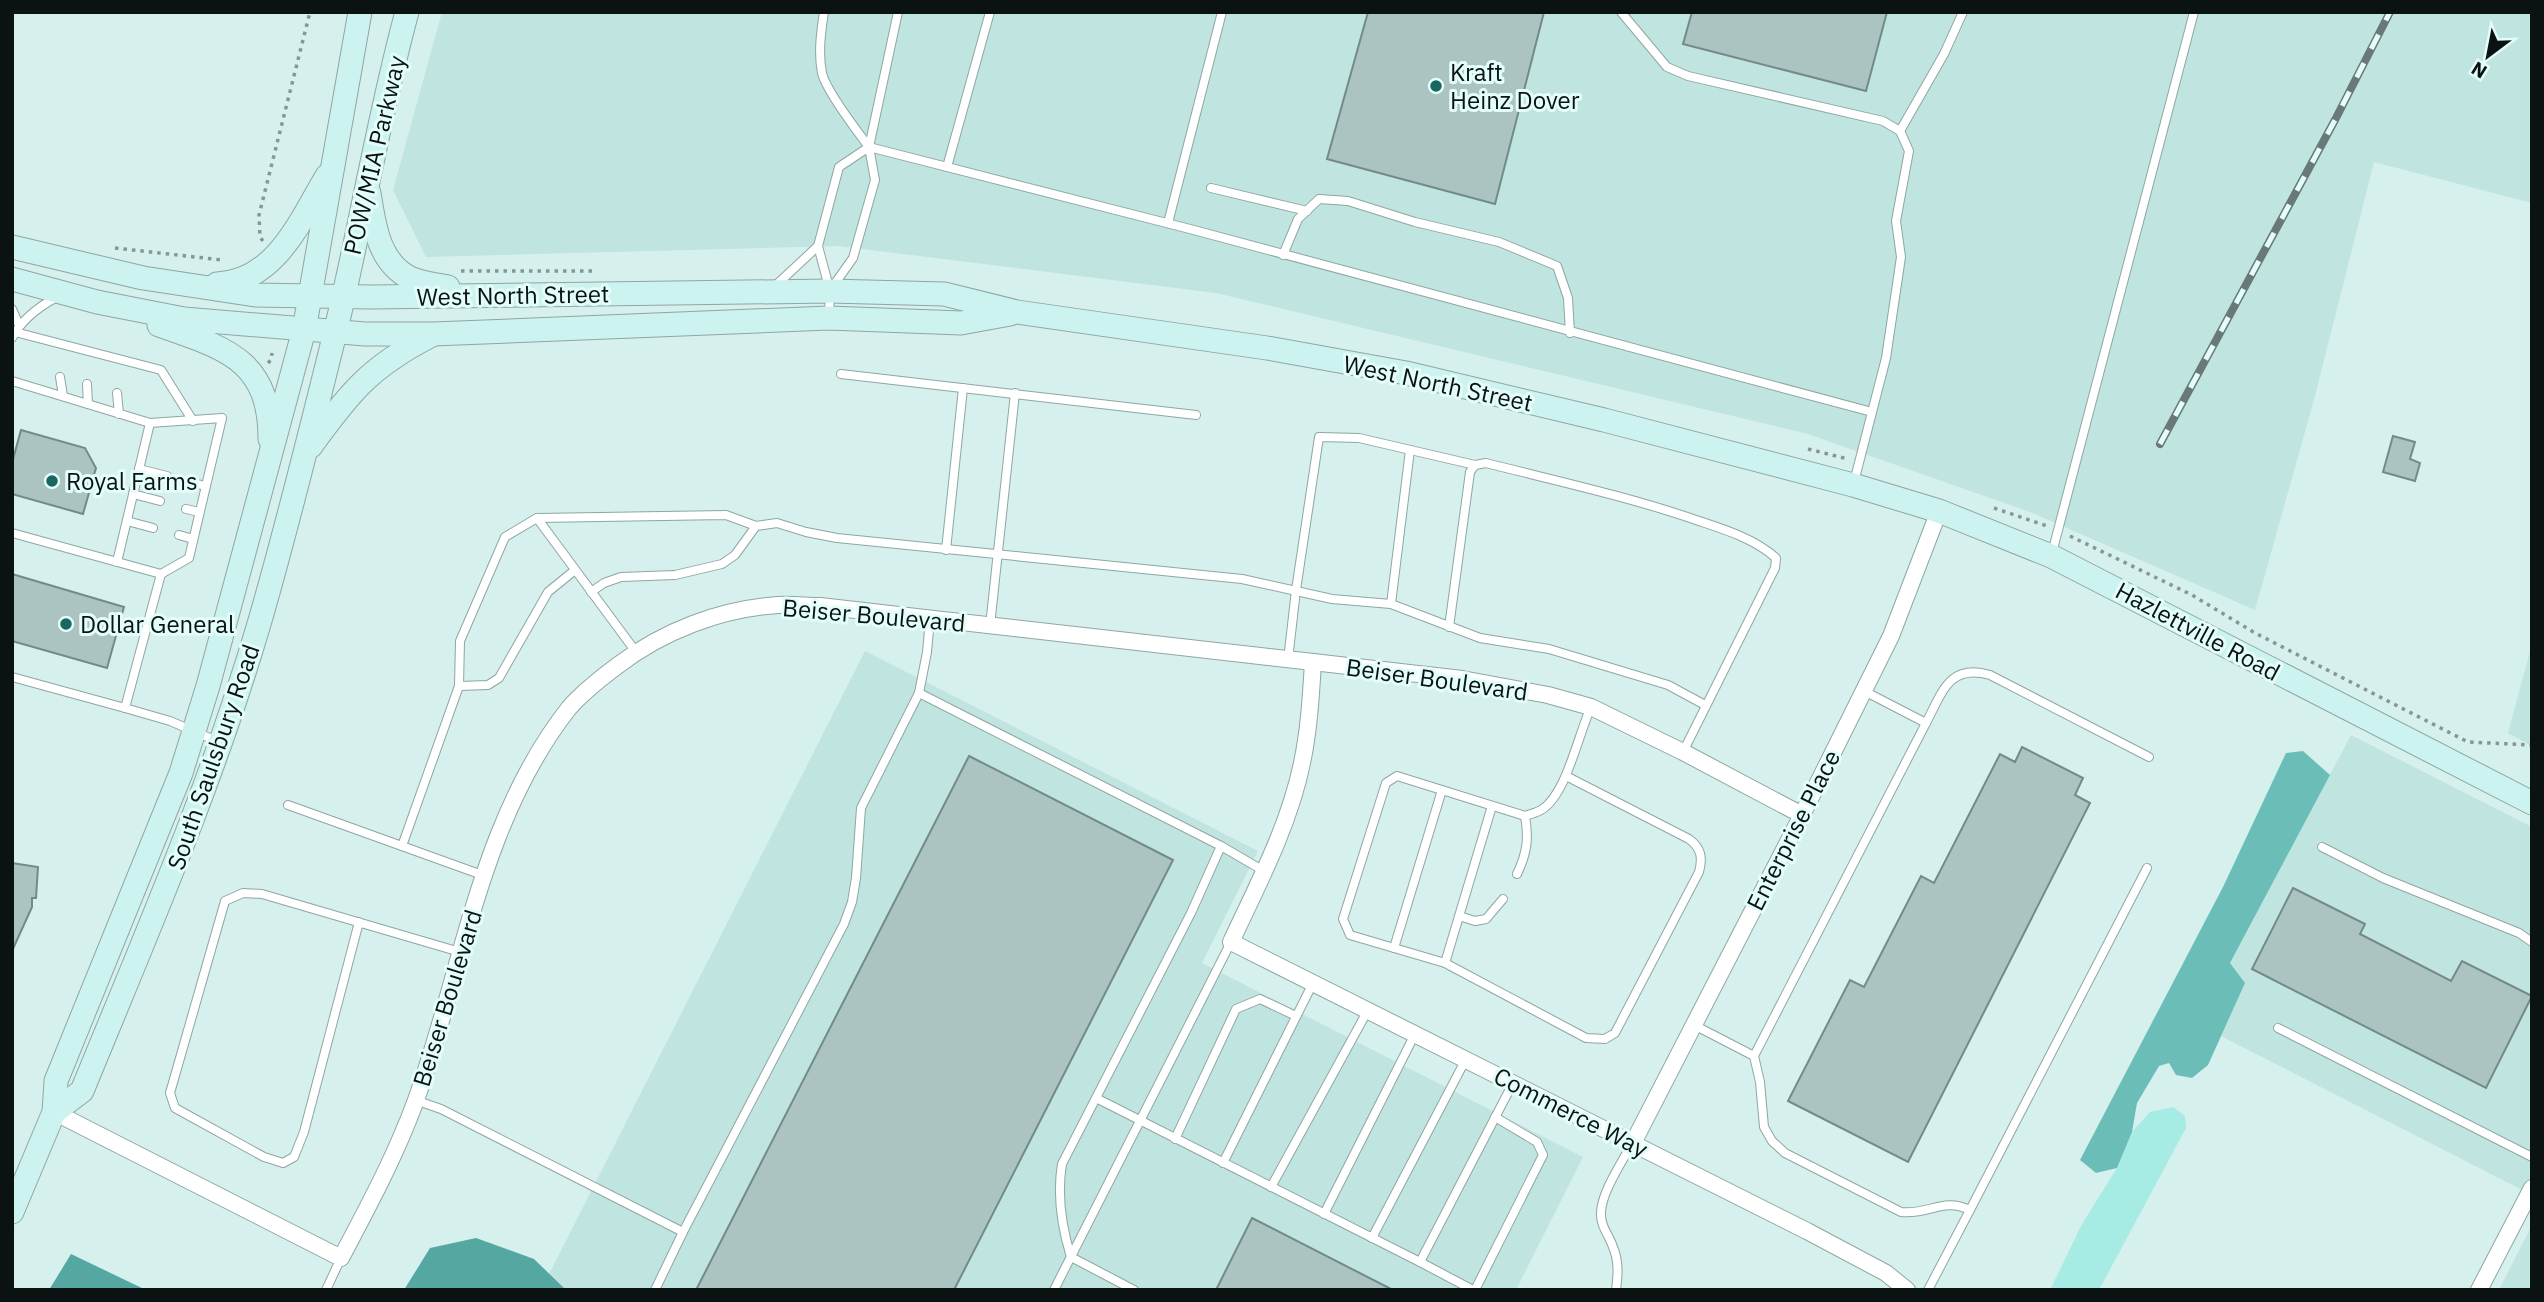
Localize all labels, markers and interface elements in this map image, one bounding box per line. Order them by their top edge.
north arrow [2453,21,2523,91]
street label: POW/MIA Parkway [336,52,412,258]
place label: Kraft Heinz Dover [1450,56,1580,116]
text: N [2467,57,2491,84]
marker: Kraft Heinz Dover [1428,78,1444,94]
street label: West North Street [416,277,610,313]
street label: West North Street [1340,347,1536,419]
place label: Royal Farms [66,465,198,497]
marker: Royal Farms [44,473,60,489]
street label: Hazlettville Road [2110,574,2286,688]
street label: Beiser Boulevard [781,591,967,639]
place label: Dollar General [80,608,235,640]
marker: Dollar General [58,616,74,632]
street label: South Saulsbury Road [159,640,267,874]
street label: Beiser Boulevard [1344,650,1530,708]
street label: Enterprise Place [1739,744,1847,916]
street label: Beiser Boulevard [405,906,489,1090]
street label: Commerce Way [1489,1059,1653,1165]

